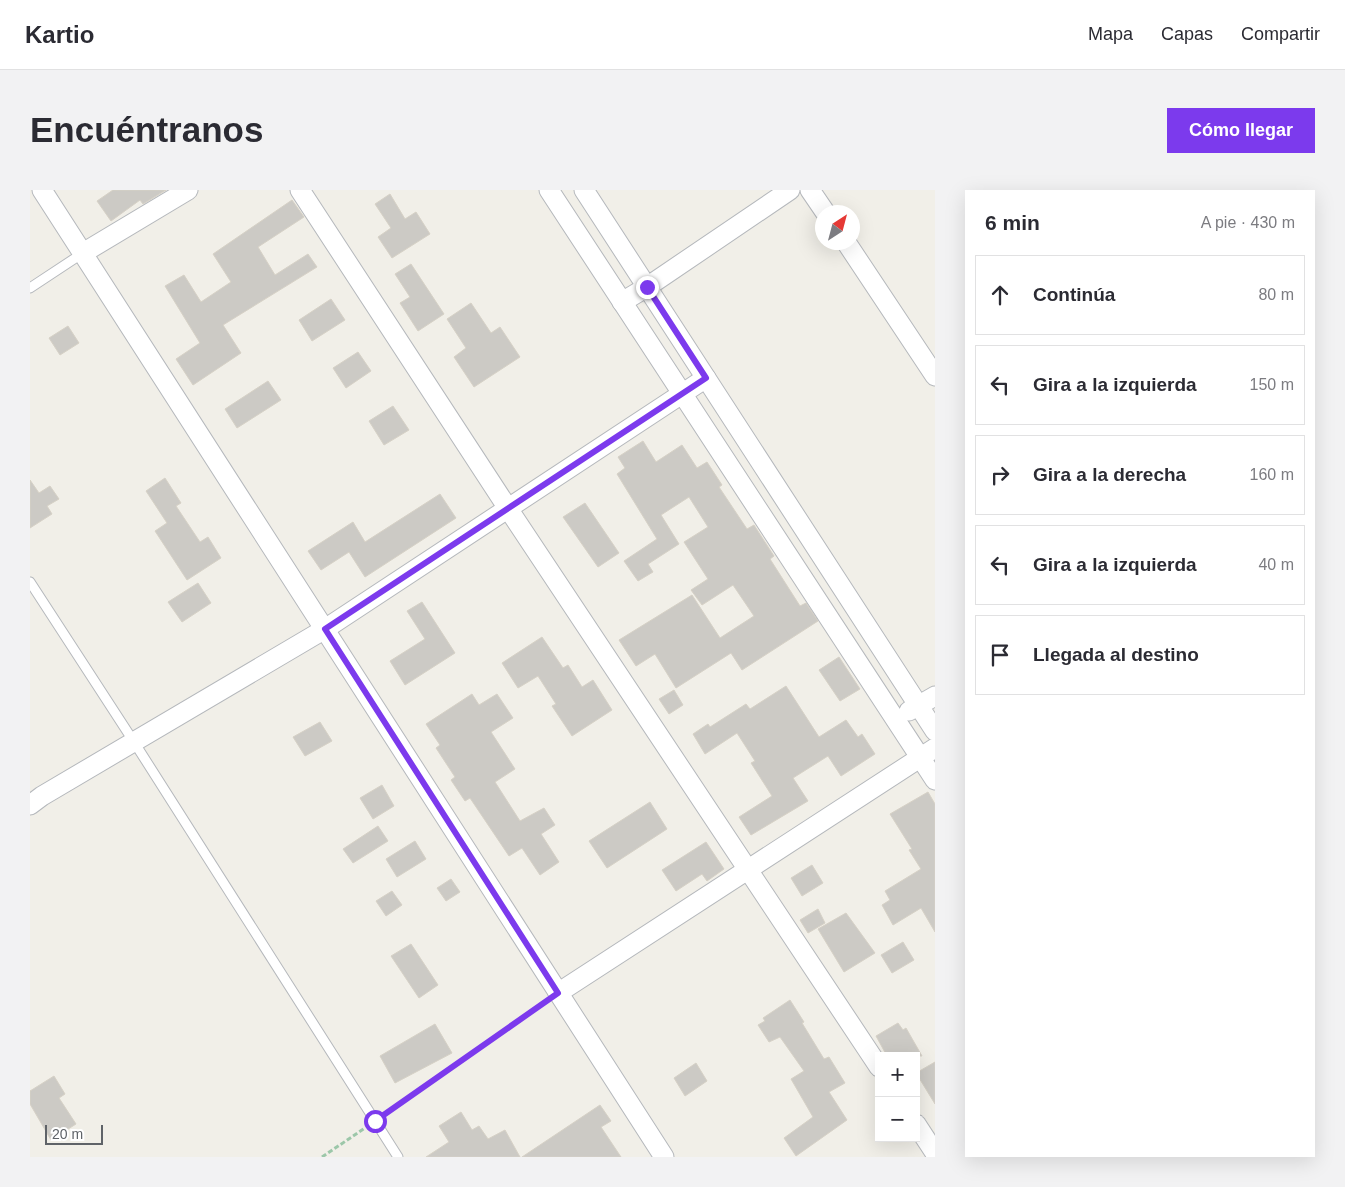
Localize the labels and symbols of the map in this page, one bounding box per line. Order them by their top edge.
north arrow [815,205,860,250]
route end [636,276,659,299]
route start [364,1110,387,1133]
scale bar [45,1122,102,1145]

